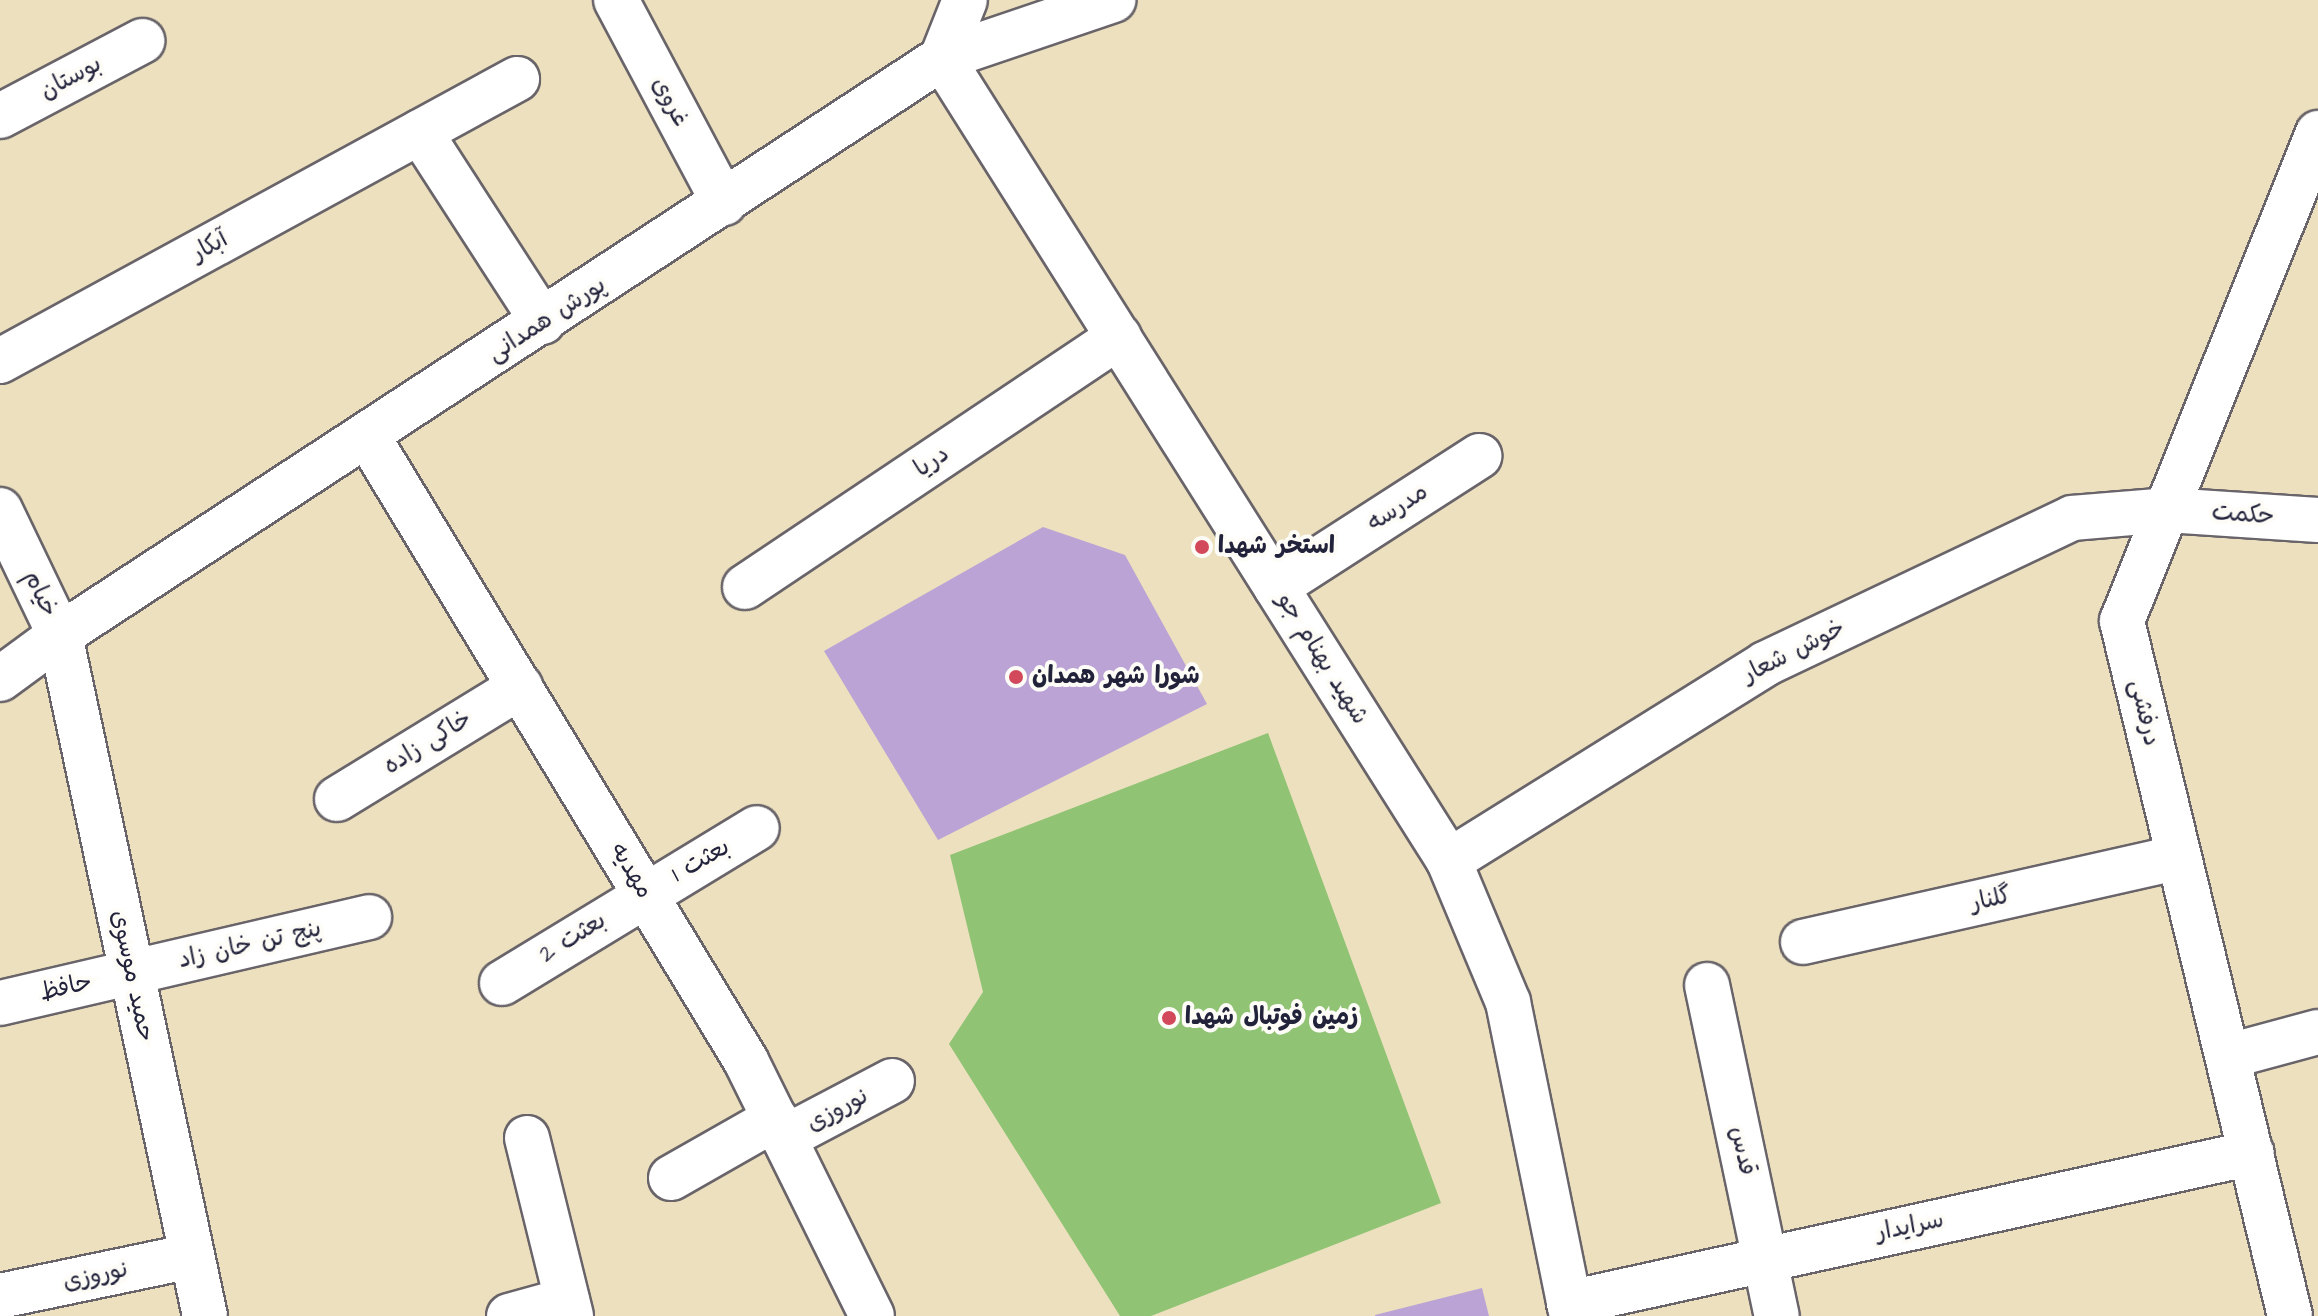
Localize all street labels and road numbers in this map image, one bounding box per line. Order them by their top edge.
street label: بوستان [35,50,107,106]
street label: غروی [645,72,695,132]
street label: آبکار [187,225,233,269]
street label: پورش همدانی [482,271,612,369]
street label: دریا [909,440,955,484]
street label: مدرسه [1362,478,1434,538]
street label: حکمت [2211,498,2275,532]
street label: خیام [17,566,63,622]
street label: شهید بهنام جو [1270,588,1374,730]
street label: خوش شعار [1738,614,1850,690]
street label: درفشی [2122,677,2166,749]
street label: خاکی زاده [379,705,477,781]
street label: بعثت 1 [667,833,735,889]
street label: مهدیه [603,838,659,904]
street label: گلنار [1968,881,2014,919]
street label: بعثت 2 [534,906,612,970]
street label: حمید موسوی [104,908,160,1044]
street label: پنج تن خان زاد [176,915,324,975]
street label: حافظ [37,968,95,1008]
street label: نوروزی [802,1082,874,1138]
street label: قدس [1723,1124,1761,1178]
street label: سرایدار [1873,1206,1947,1248]
street label: نوروزی [60,1255,132,1297]

